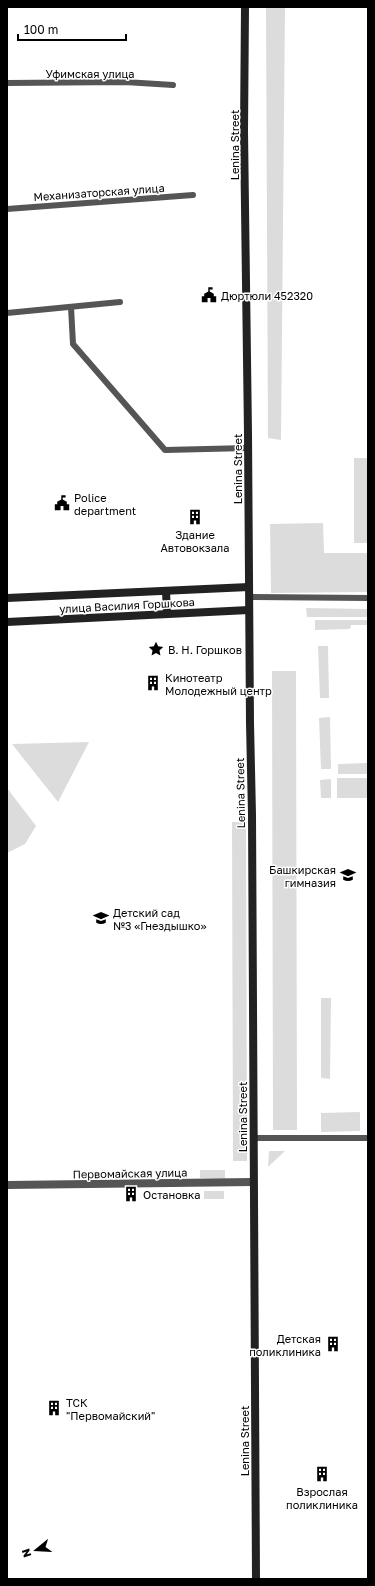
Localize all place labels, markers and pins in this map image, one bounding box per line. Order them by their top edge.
public building icon: Дюртюли 452320 [200,286,218,304]
place label: Дюртюли 452320 [221,289,313,302]
place label: Police department [74,491,136,517]
public building icon: Police department [53,494,71,512]
building icon: Здание Автовокзала [186,508,204,526]
place label: Здание Автовокзала [160,528,230,554]
place icon: В. Н. Горшков [147,640,165,658]
place label: В. Н. Горшков [168,643,242,656]
place label: Кинотеатр Молодежный центр [165,671,272,697]
building icon: Кинотеатр Молодежный центр [144,674,162,692]
place label: Башкирская гимназия [269,863,336,889]
school or university icon: Башкирская гимназия [339,866,357,884]
place label: Детский сад №3 «Гнездышко» [113,906,206,932]
school or university icon: Детский сад №3 «Гнездышко» [92,909,110,927]
building icon: Остановка [122,1185,140,1203]
place label: Остановка [143,1188,200,1201]
place label: Детская поликлиника [249,1332,321,1358]
building icon: Детская поликлиника [324,1335,342,1353]
place label: ТСК "Первомайский" [66,1396,155,1422]
building icon: ТСК "Первомайский" [45,1399,63,1417]
building icon: Взрослая поликлиника [313,1465,331,1483]
place label: Взрослая поликлиника [286,1485,358,1511]

